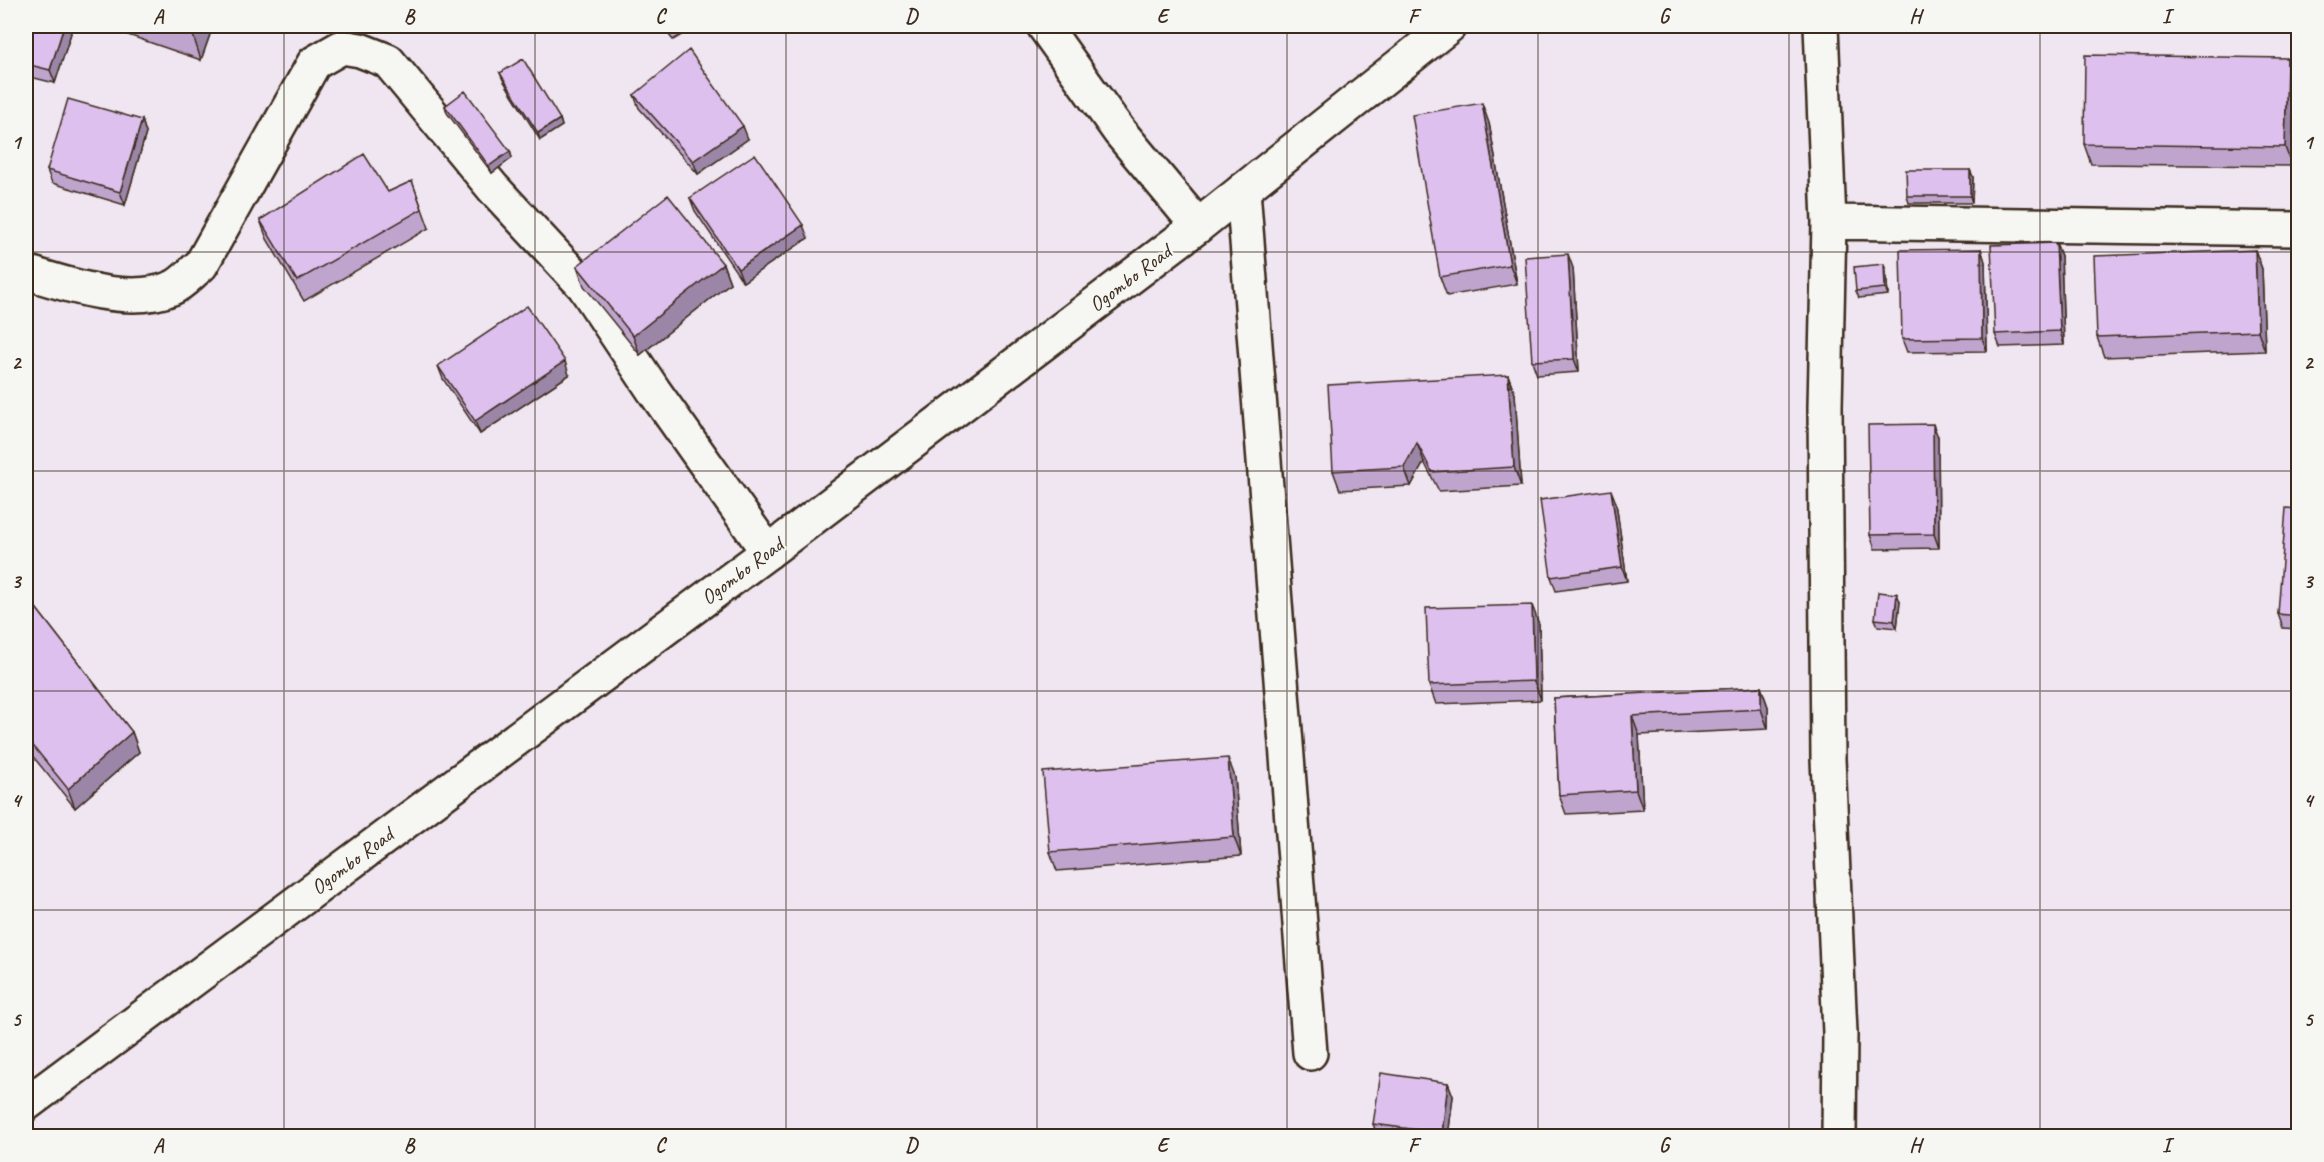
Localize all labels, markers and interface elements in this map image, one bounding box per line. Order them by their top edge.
text: A [153,4,165,29]
text: B [404,4,416,29]
text: C [655,4,667,29]
text: D [905,4,919,29]
text: E [1157,4,1171,29]
text: F [1408,4,1422,29]
text: G [1659,4,1672,29]
text: H [1909,4,1924,29]
text: I [2162,4,2175,29]
text: 1 [12,130,23,155]
text: 1 [2304,130,2315,155]
street label: Ogombo Road [1084,236,1179,317]
text: 2 [12,350,23,375]
text: 2 [2304,350,2315,375]
street label: Ogombo Road [696,529,791,610]
text: 3 [12,569,23,594]
text: 3 [2304,569,2315,594]
text: 4 [12,788,24,813]
text: 4 [2304,788,2316,813]
street label: Ogombo Road [306,819,401,900]
text: 5 [12,1007,23,1032]
text: 5 [2304,1007,2315,1032]
text: A [153,1133,165,1158]
text: B [404,1133,416,1158]
text: C [655,1133,667,1158]
text: D [905,1133,919,1158]
text: E [1157,1133,1171,1158]
text: F [1408,1133,1422,1158]
text: G [1659,1133,1672,1158]
text: H [1909,1133,1924,1158]
text: I [2162,1133,2175,1158]

